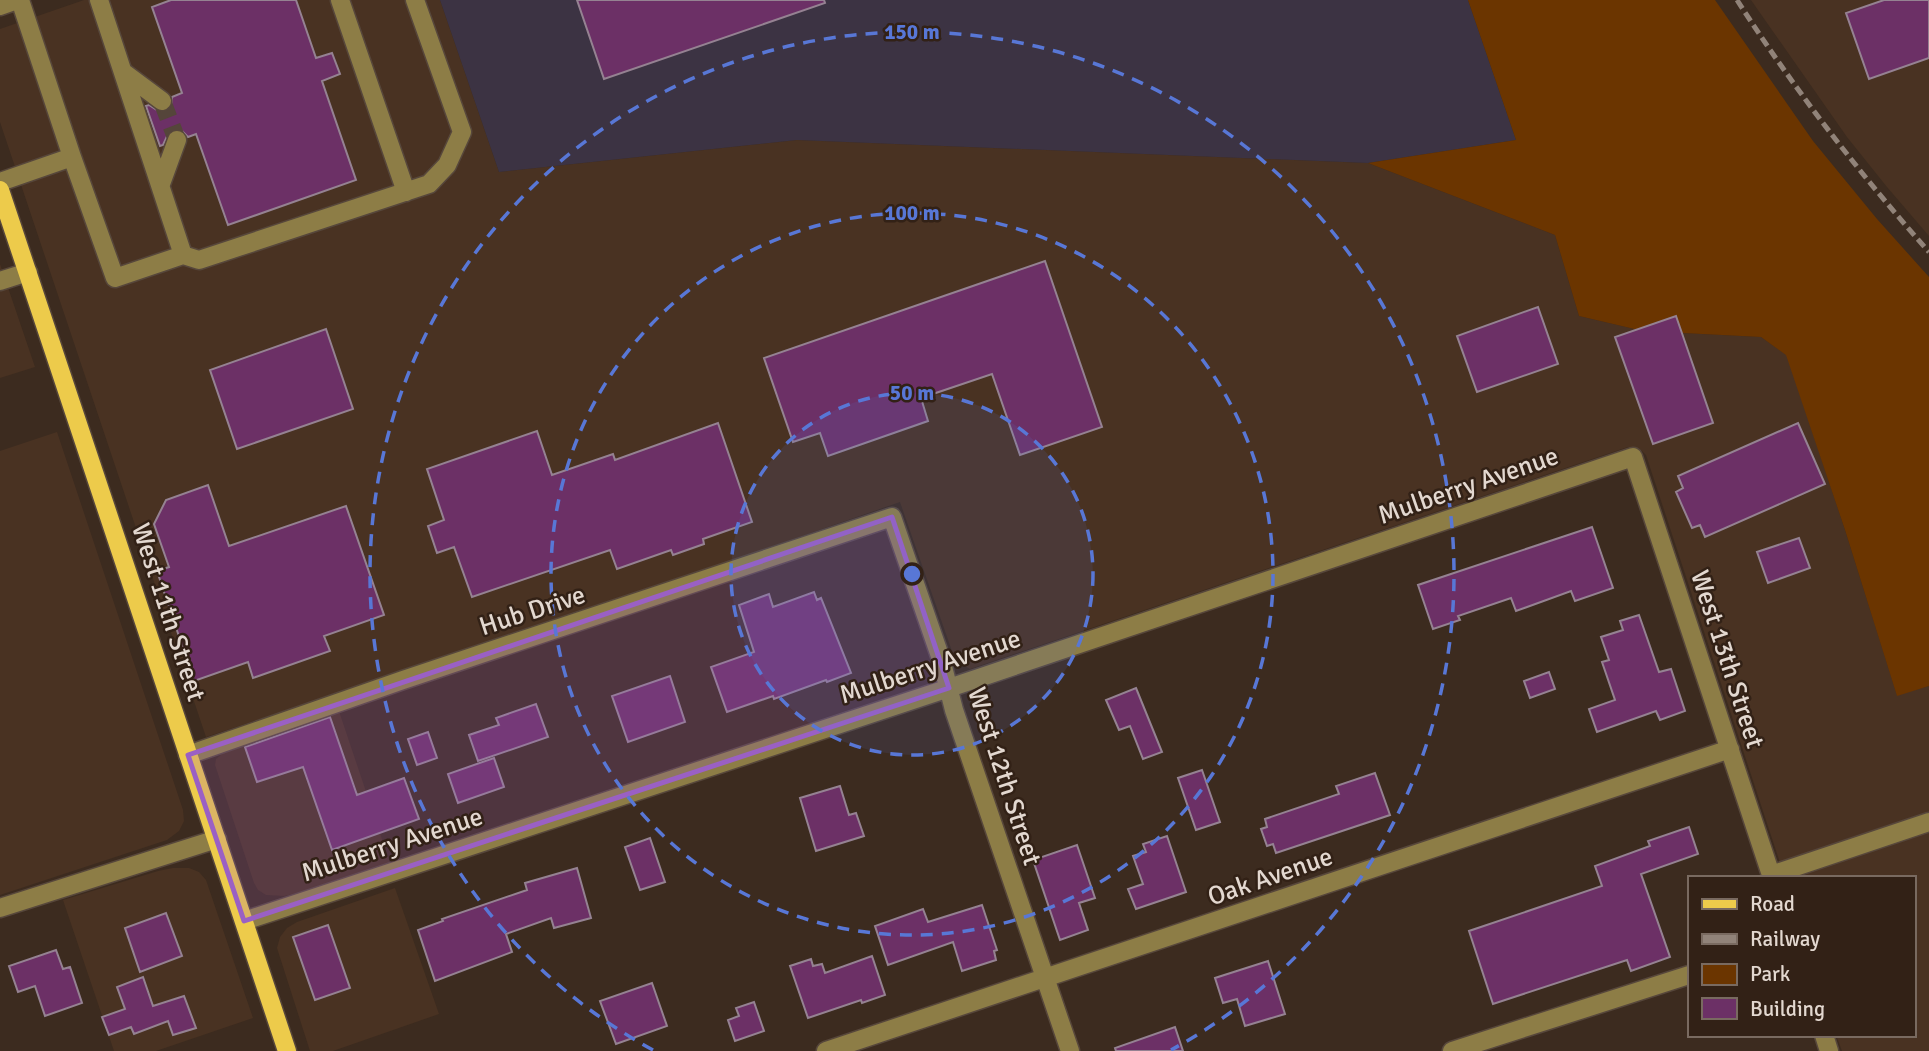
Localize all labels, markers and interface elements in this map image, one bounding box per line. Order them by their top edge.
text: 150 m [884,19,940,45]
text: 100 m [884,200,940,226]
text: 50 m [890,380,934,406]
street label: Mulberry Avenue [1374,440,1563,532]
street label: West 11th Street [124,519,212,705]
centre of rings [900,562,924,586]
street label: West 13th Street [1683,566,1771,752]
street label: Hub Drive [475,579,589,643]
street label: Mulberry Avenue [836,623,1025,711]
street label: West 12th Street [960,683,1048,869]
street label: Mulberry Avenue [298,801,487,889]
street label: Oak Avenue [1204,841,1337,913]
legend [1688,876,1915,1037]
text: Road [1750,891,1795,917]
text: Railway [1750,926,1820,952]
text: Park [1750,961,1791,987]
text: Building [1750,996,1825,1022]

